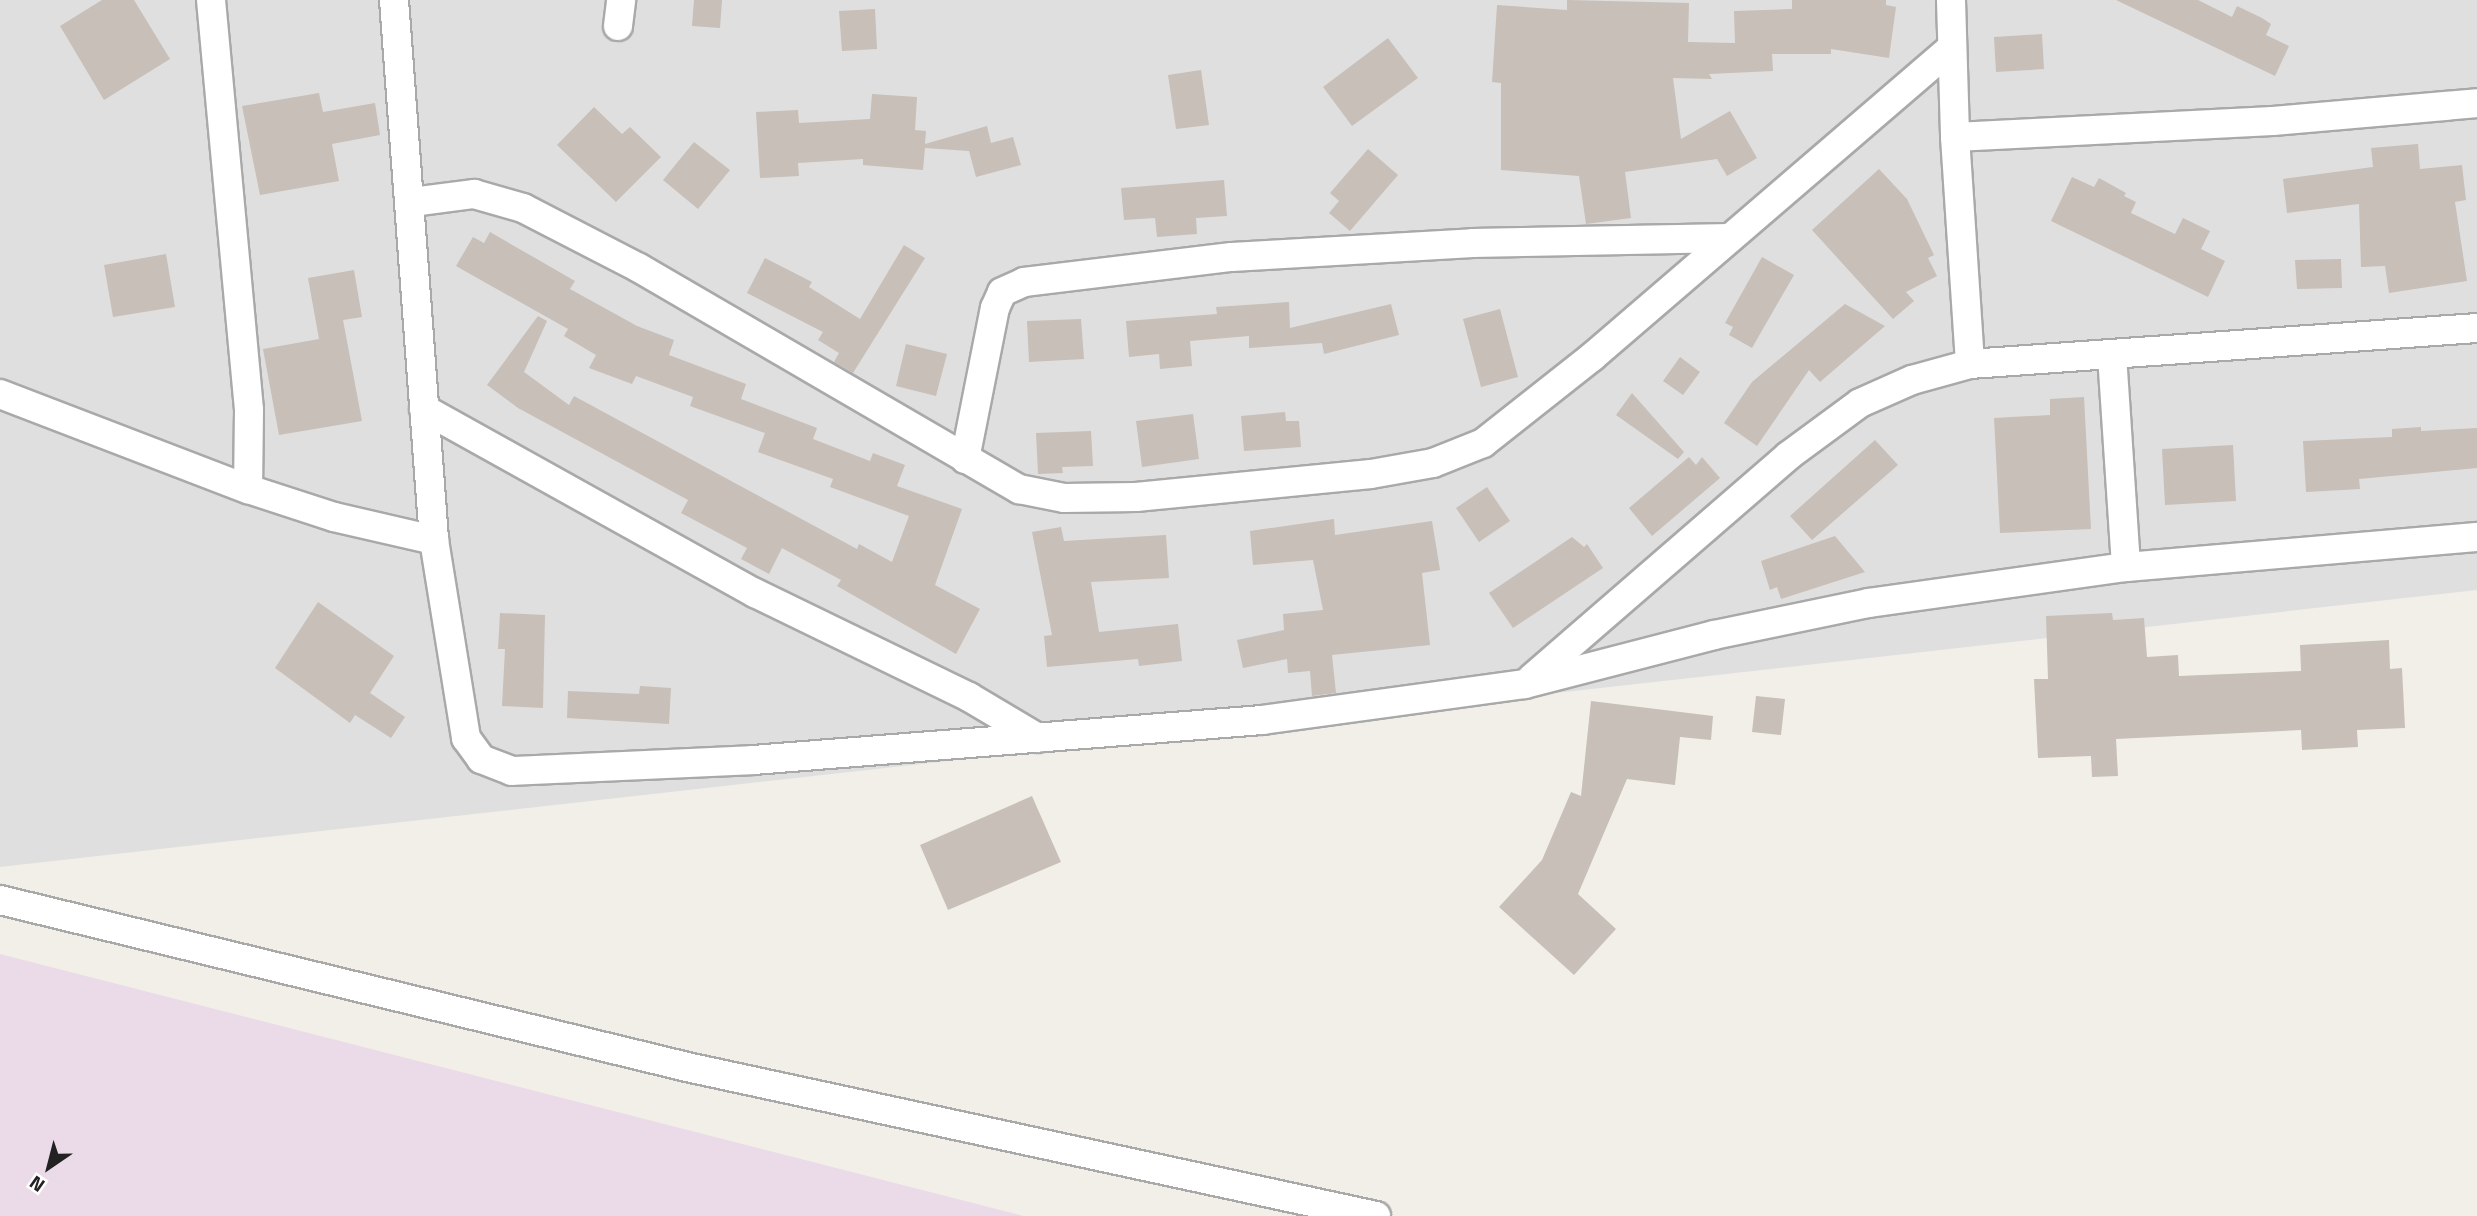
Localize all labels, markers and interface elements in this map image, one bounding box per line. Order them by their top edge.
north arrow [14,1132,84,1202]
text: N [23,1169,50,1200]

